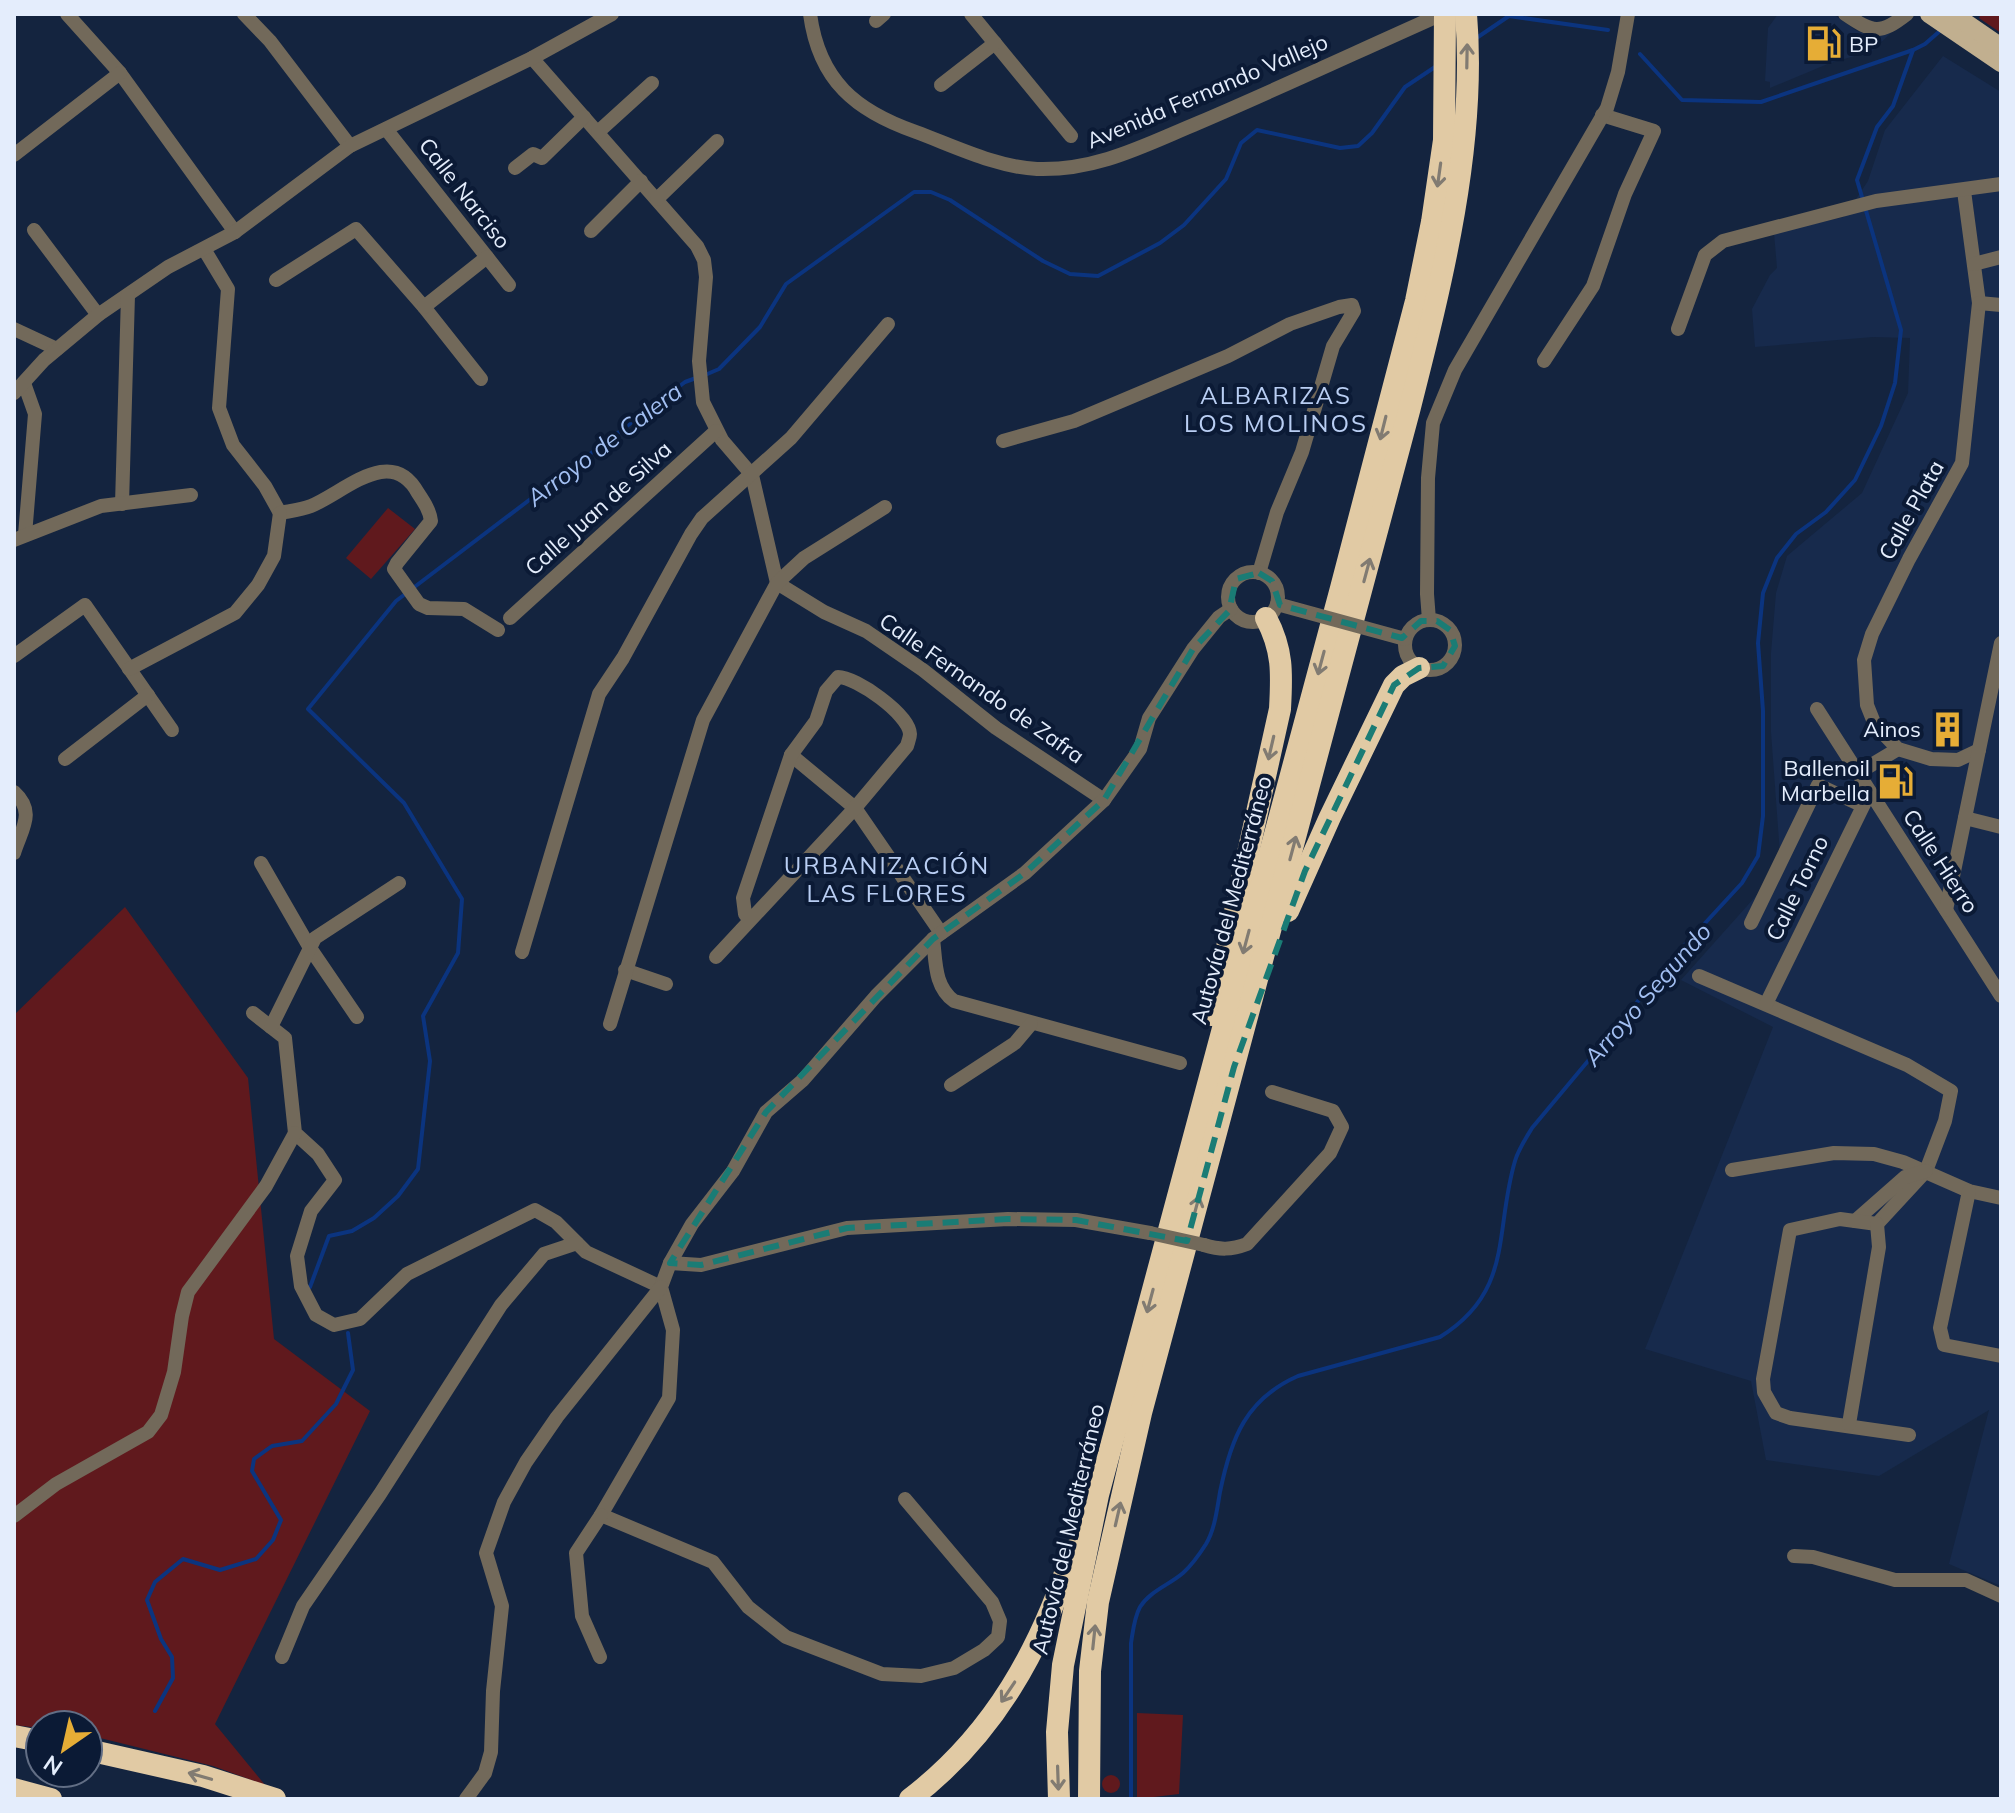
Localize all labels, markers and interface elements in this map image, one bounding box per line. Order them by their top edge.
fuel station icon: BP [1804,25,1842,63]
street label: Avenida Fernando Vallejo [1082,27,1332,155]
place label: BP [1849,30,1878,58]
one-way arrow [1459,43,1474,70]
street label: Calle Narciso [413,132,517,254]
one-way arrow [1431,162,1446,187]
water label: Arroyo de Calera [520,376,688,513]
district label: ALBARIZAS LOS MOLINOS [1184,380,1368,438]
one-way arrow [1374,415,1389,441]
street label: Calle Juan de Silva [519,435,677,581]
street label: Calle Plata [1872,455,1950,565]
one-way arrow [1360,558,1375,584]
street label: Calle Fernando de Zafra [874,607,1090,769]
one-way arrow [1313,650,1328,676]
building icon: Ainos [1928,710,1966,748]
place label: Ainos [1863,715,1921,743]
one-way arrow [1263,735,1278,761]
place label: Ballenoil Marbella [1781,754,1870,807]
fuel station icon: Ballenoil Marbella [1877,762,1915,800]
street label: Autovía del Mediterráneo [1184,773,1278,1027]
street label: Calle Hierro [1897,804,1985,918]
street label: Calle Torno [1759,831,1835,945]
one-way arrow [1286,836,1301,862]
district label: URBANIZACIÓN LAS FLORES [784,850,990,908]
water label: Arroyo Segundo [1576,916,1717,1072]
one-way arrow [1238,928,1253,954]
one-way arrow [1190,1195,1205,1221]
one-way arrow [1142,1287,1157,1313]
street label: Autovía del Mediterráneo [1026,1401,1110,1657]
one-way arrow [1111,1502,1126,1527]
one-way arrow [1087,1625,1102,1650]
one-way arrow [1000,1680,1016,1702]
north arrow [24,1709,104,1789]
text: N [38,1749,68,1782]
one-way arrow [1051,1764,1066,1790]
one-way arrow [188,1768,214,1783]

